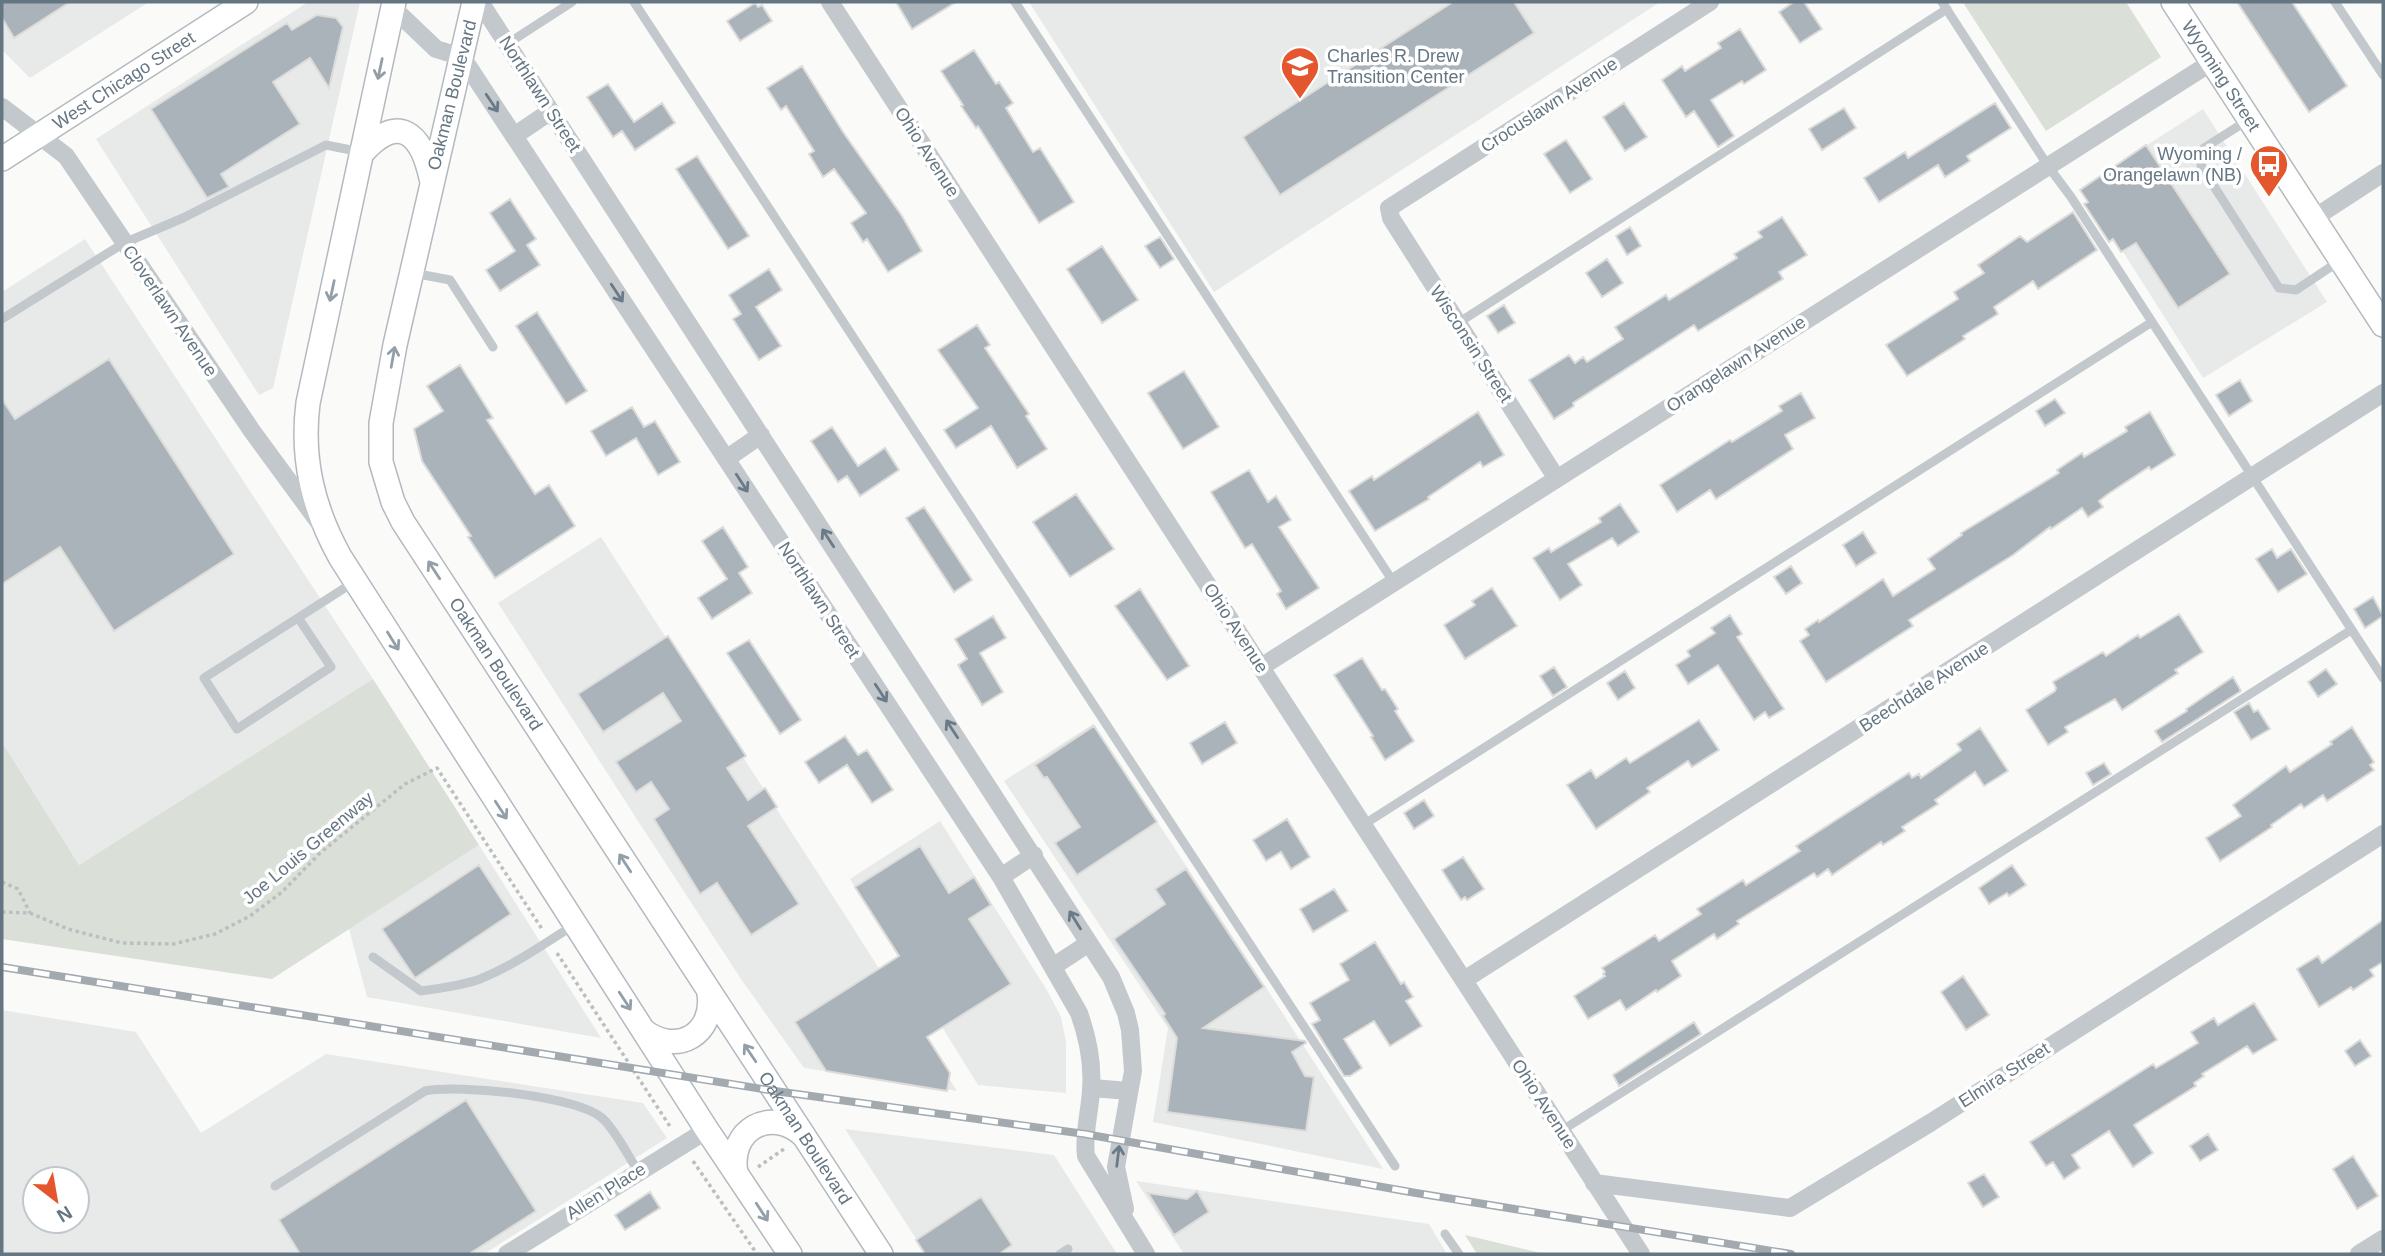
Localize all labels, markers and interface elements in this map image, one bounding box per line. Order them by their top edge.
street label: Wyoming Street [2178,17,2264,135]
street label: Oakman Boulevard [424,18,480,172]
street label: West Chicago Street [49,28,199,134]
street label: Northlawn Street [495,32,585,156]
school or university icon: Charles R. Drew Transition Center [1279,45,1321,100]
place label: Charles R. Drew Transition Center [1327,46,1464,87]
street label: Crocuslawn Avenue [1477,53,1621,157]
one-way arrow [373,57,387,80]
one-way arrow [485,93,499,112]
street label: Ohio Avenue [891,103,963,201]
bus stop icon: Wyoming / Orangelawn (NB) [2248,143,2290,198]
place label: Wyoming / Orangelawn (NB) [2103,144,2242,185]
street label: Cloverlawn Avenue [119,242,221,380]
one-way arrow [325,279,339,302]
street label: Wisconsin Street [1426,282,1516,406]
one-way arrow [610,283,624,302]
street label: Orangelawn Avenue [1663,312,1809,416]
one-way arrow [387,346,400,369]
one-way arrow [735,473,749,492]
one-way arrow [820,528,834,548]
street label: Northlawn Street [774,538,864,662]
one-way arrow [427,561,442,580]
street label: Ohio Avenue [1200,579,1272,677]
street label: Oakman Boulevard [445,594,546,734]
one-way arrow [386,630,400,650]
street label: Beechdale Avenue [1856,638,1992,736]
one-way arrow [874,683,888,703]
one-way arrow [944,719,958,739]
street label: Joe Louis Greenway [239,788,377,908]
one-way arrow [494,800,509,819]
one-way arrow [618,854,632,874]
one-way arrow [1067,911,1082,930]
one-way arrow [617,991,632,1010]
street label: Elmira Street [1955,1038,2053,1112]
one-way arrow [743,1044,757,1064]
street label: Ohio Avenue [1508,1055,1580,1153]
street label: Oakman Boulevard [755,1068,856,1208]
one-way arrow [1111,1145,1124,1168]
street label: Allen Place [563,1159,649,1223]
north arrow [21,1165,91,1235]
text: N [53,1202,76,1227]
one-way arrow [755,1202,769,1221]

